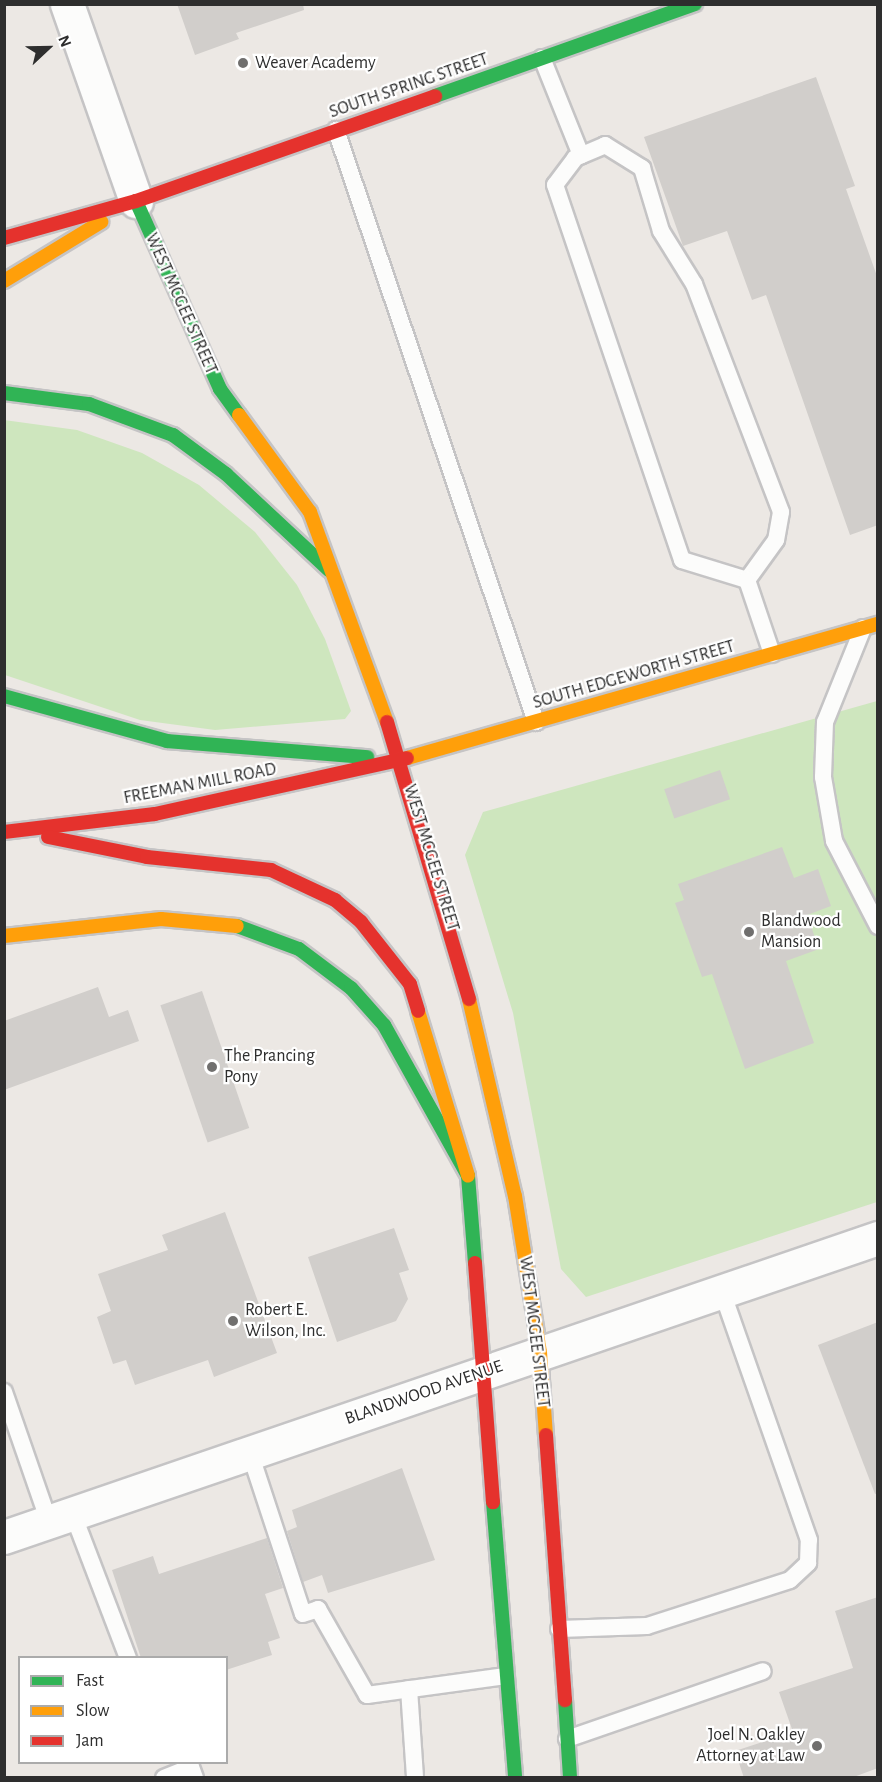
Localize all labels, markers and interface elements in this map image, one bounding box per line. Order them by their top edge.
north arrow [18,18,78,78]
text: N [55,33,74,49]
street label: SOUTH SPRING STREET [327,49,491,123]
place label: Weaver Academy [255,52,376,74]
marker: Weaver Academy [236,56,250,70]
street label: WEST MCGEE STREET [140,230,222,378]
street label: SOUTH EDGEWORTH STREET [531,636,737,714]
street label: FREEMAN MILL ROAD [122,759,278,809]
street label: WEST MCGEE STREET [398,782,464,934]
place label: Blandwood Mansion [761,911,841,954]
marker: Blandwood Mansion [742,925,756,939]
place label: The Prancing Pony [224,1046,315,1088]
marker: The Prancing Pony [205,1060,219,1074]
street label: WEST MCGEE STREET [514,1255,554,1409]
place label: Robert E. Wilson, Inc. [245,1300,326,1342]
marker: Robert E. Wilson, Inc. [226,1314,240,1328]
street label: BLANDWOOD AVENUE [342,1356,506,1430]
legend [18,1656,228,1764]
text: Fast [76,1672,104,1690]
text: Slow [76,1702,109,1720]
place label: Joel N. Oakley Attorney at Law [696,1725,805,1768]
text: Jam [76,1732,104,1750]
marker: Joel N. Oakley Attorney at Law [810,1739,824,1753]

